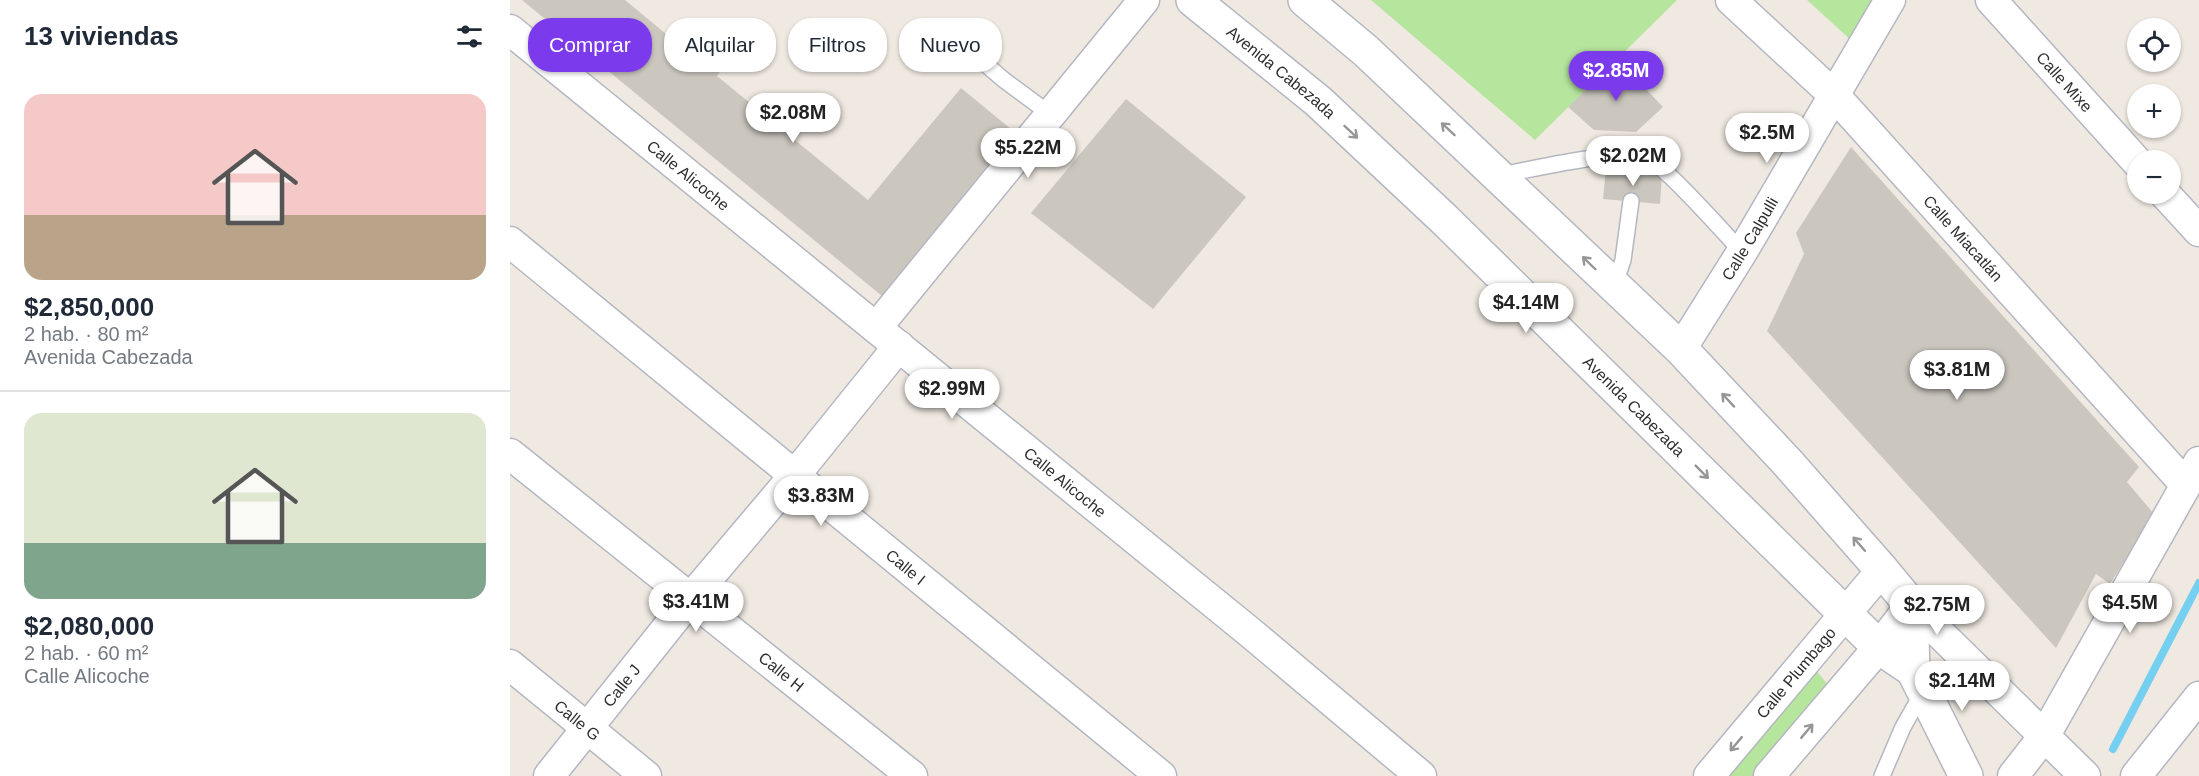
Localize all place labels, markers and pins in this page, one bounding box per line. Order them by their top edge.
pin: $2.85M [1567,51,1665,102]
pin: $2.08M [744,93,842,144]
pin: $2.5M [1725,113,1809,164]
pin: $5.22M [979,128,1077,179]
pin: $2.02M [1584,136,1682,187]
pin: $4.14M [1477,283,1575,334]
pin: $3.81M [1908,350,2006,401]
pin: $2.99M [903,369,1001,420]
pin: $3.83M [772,476,870,527]
pin: $3.41M [647,582,745,633]
pin: $4.5M [2088,583,2172,634]
pin: $2.75M [1888,585,1986,636]
pin: $2.14M [1913,661,2011,712]

